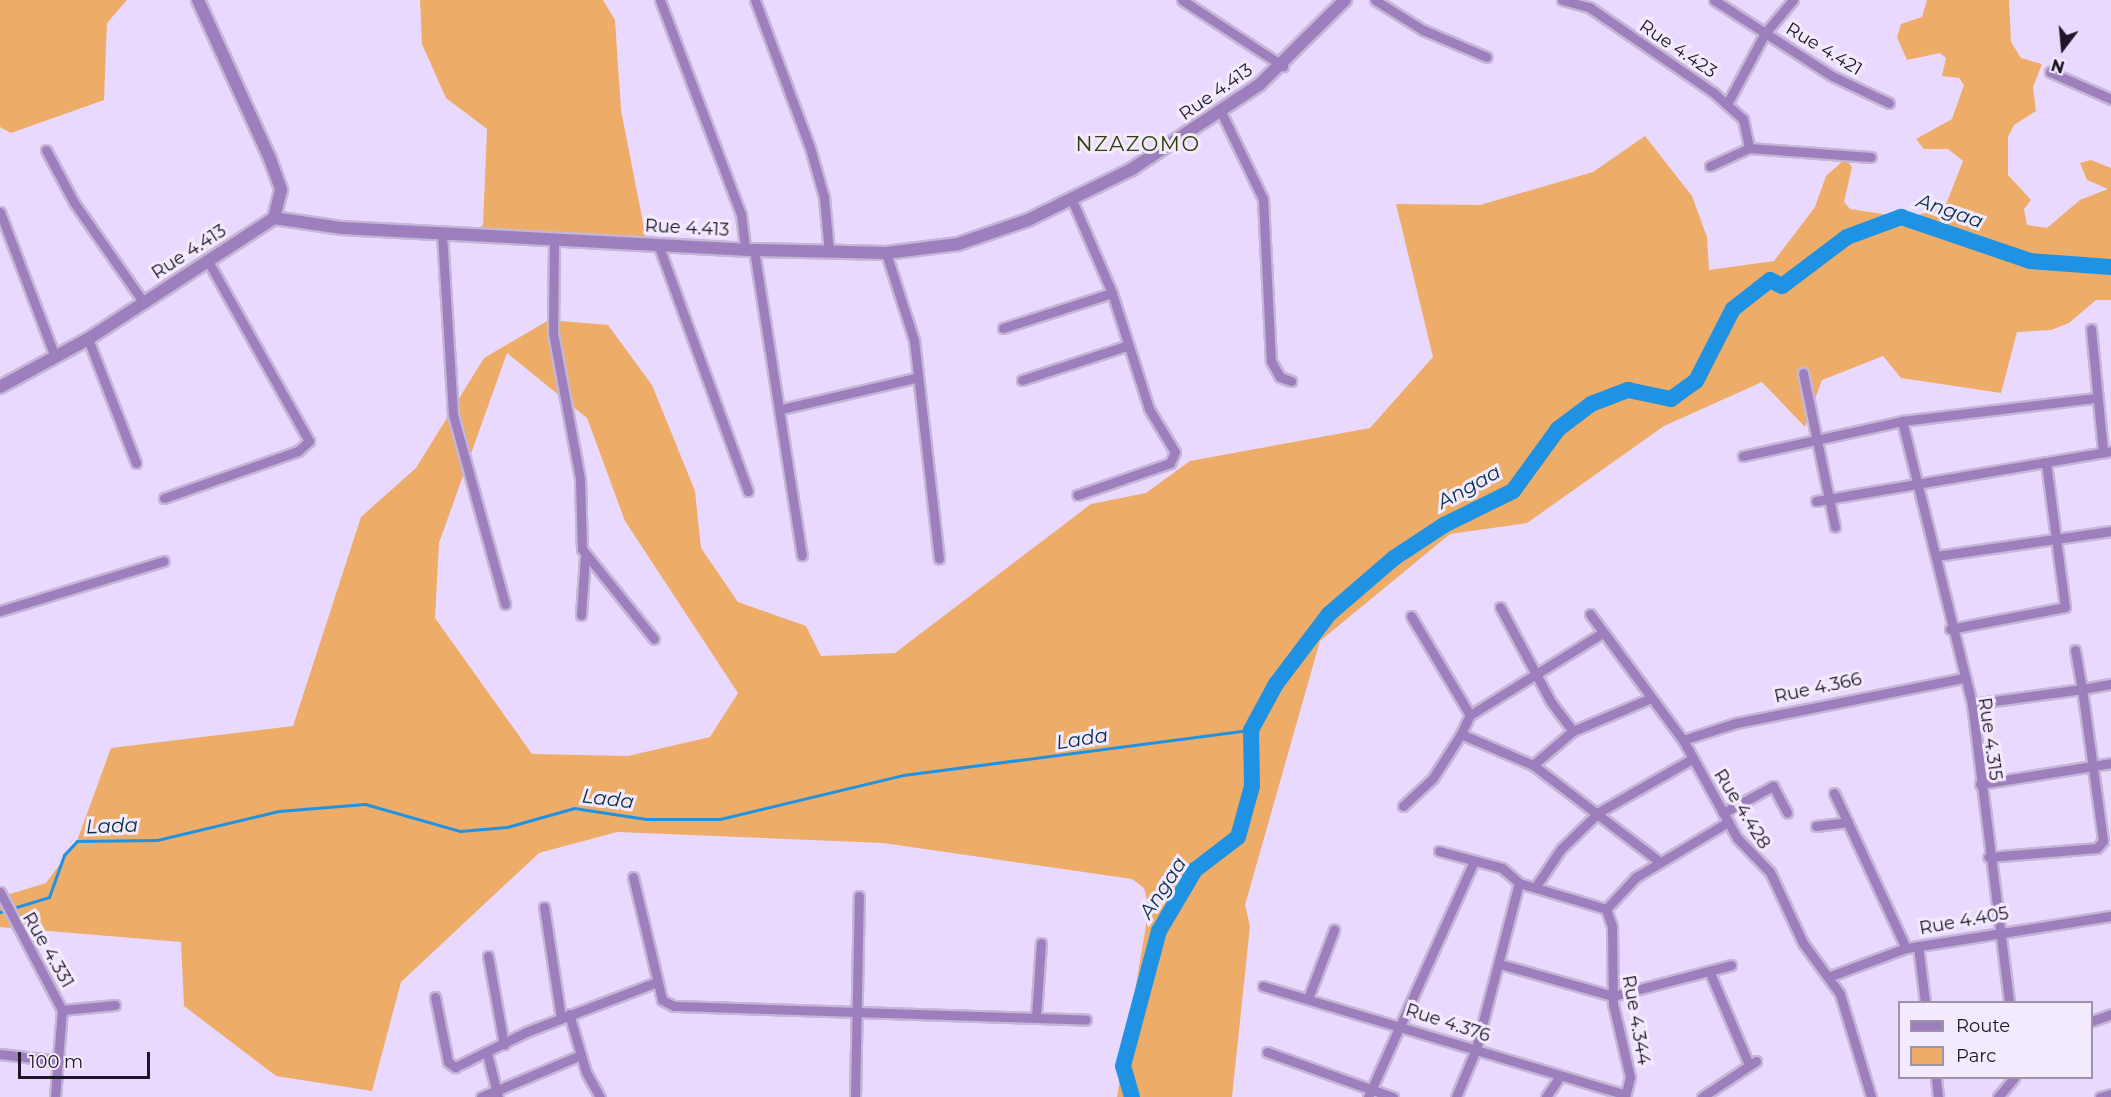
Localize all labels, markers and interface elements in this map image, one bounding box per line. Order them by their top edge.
street label: Rue 4.423 [1635,15,1721,83]
street label: Rue 4.421 [1782,18,1866,80]
north arrow [2033,18,2093,78]
text: N [2049,55,2067,77]
street label: Rue 4.413 [1175,59,1257,125]
district label: NZAZOMO [1075,131,1201,157]
water label: Angaa [1914,188,1986,234]
street label: Rue 4.413 [644,215,730,241]
street label: Rue 4.413 [148,220,230,284]
water label: Angaa [1433,460,1505,514]
street label: Rue 4.366 [1772,668,1864,708]
street label: Rue 4.315 [1973,696,2007,782]
water label: Lada [1054,723,1110,755]
street label: Rue 4.428 [1709,765,1775,853]
water label: Lada [581,784,635,814]
water label: Lada [85,813,139,839]
water label: Angaa [1134,853,1192,923]
street label: Rue 4.405 [1918,903,2010,939]
street label: Rue 4.331 [18,908,78,992]
street label: Rue 4.344 [1617,973,1655,1067]
street label: Rue 4.376 [1403,999,1493,1047]
legend [1898,1001,2093,1079]
text: Route [1956,1015,2010,1037]
scale bar [21,1040,153,1078]
text: Parc [1956,1045,1996,1067]
text: 100 m [29,1051,83,1073]

